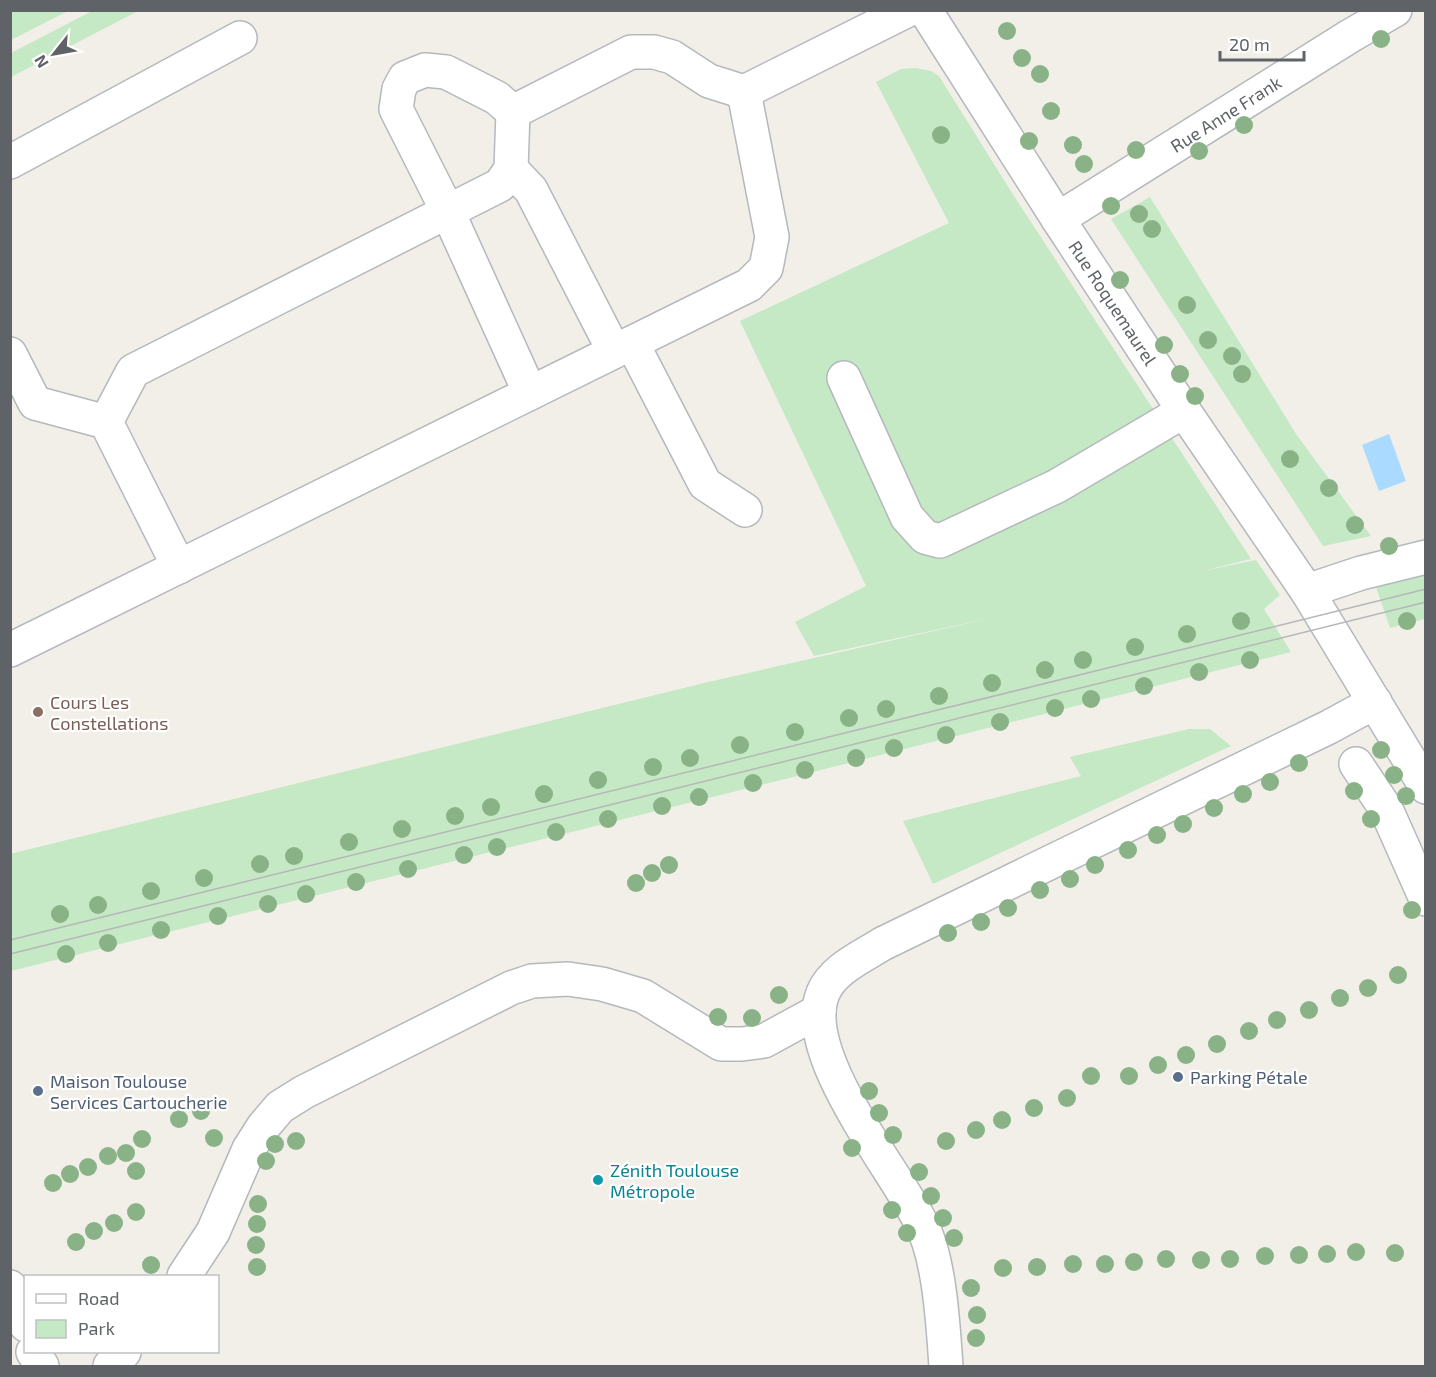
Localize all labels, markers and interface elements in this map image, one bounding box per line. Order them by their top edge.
north arrow [24,24,84,84]
scale bar [1220,24,1304,62]
text: 20 m [1229,33,1270,55]
text: N [30,52,52,72]
street label: Rue Anne Frank [1166,71,1285,157]
street label: Rue Roquemaurel [1064,236,1162,370]
place label: Cours Les Constellations [50,691,168,734]
marker: Cours Les Constellations [31,705,45,719]
place label: Parking Pétale [1190,1066,1308,1088]
place label: Maison Toulouse Services Cartoucherie [50,1070,227,1113]
marker: Parking Pétale [1171,1070,1185,1084]
marker: Maison Toulouse Services Cartoucherie [31,1084,45,1098]
place label: Zénith Toulouse Métropole [610,1159,739,1202]
marker: Zénith Toulouse Métropole [591,1173,605,1187]
legend [24,1275,219,1353]
text: Road [78,1287,119,1309]
text: Park [78,1317,115,1339]

